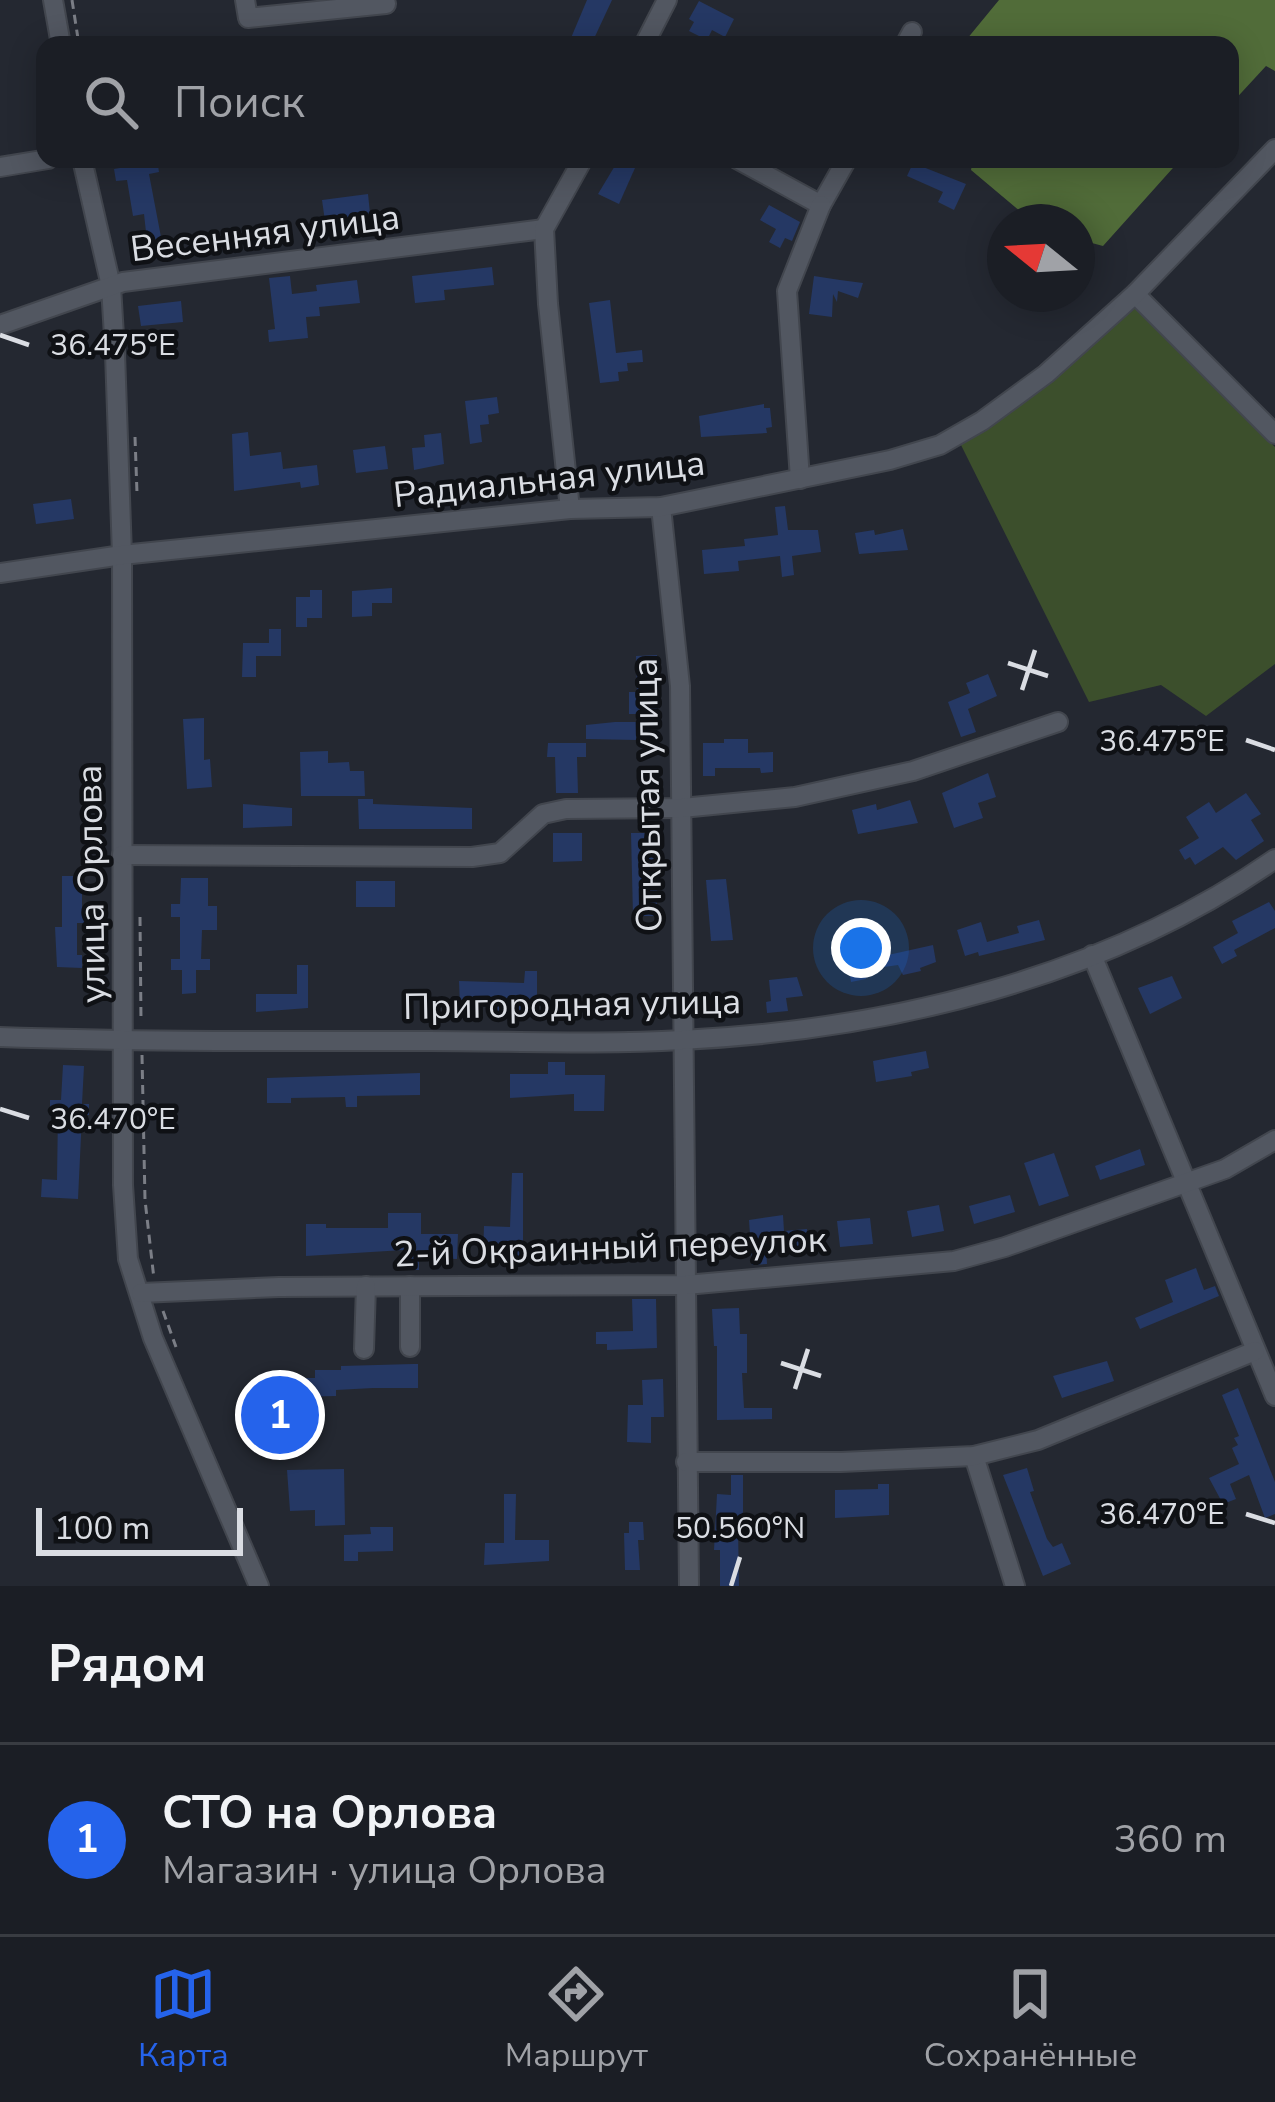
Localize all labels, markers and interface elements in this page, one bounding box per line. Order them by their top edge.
search box [36,36,1239,168]
icon: search [78,69,144,135]
text: Поиск [174,72,305,133]
street label: Весенняя улица [128,193,403,274]
north arrow [987,204,1095,312]
text: 36.475°E [50,325,176,366]
street label: Радиальная улица [391,439,707,520]
street label: Открытая улица [621,657,674,933]
text: 36.475°E [1099,721,1225,762]
street label: улица Орлова [65,764,118,1004]
your location [831,918,891,978]
street label: Пригородная улица [402,977,742,1032]
text: 36.470°E [50,1099,176,1140]
street label: 2-й Окраинный переулок [393,1215,827,1280]
pin: 1 [241,1370,319,1460]
text: 36.470°E [1099,1494,1225,1535]
scale bar [36,1502,243,1555]
text: 100 m [54,1506,150,1551]
text: 50.560°N [675,1508,805,1549]
text: Рядом [48,1629,206,1699]
text: СТО на Орлова [162,1783,497,1844]
text: 1 [75,1813,99,1866]
text: 360 m [1113,1813,1227,1866]
text: Магазин · улица Орлова [162,1844,607,1897]
tab: Карта [138,1961,229,2078]
tab: Маршрут [505,1961,648,2078]
tab: Сохранённые [924,1961,1137,2078]

